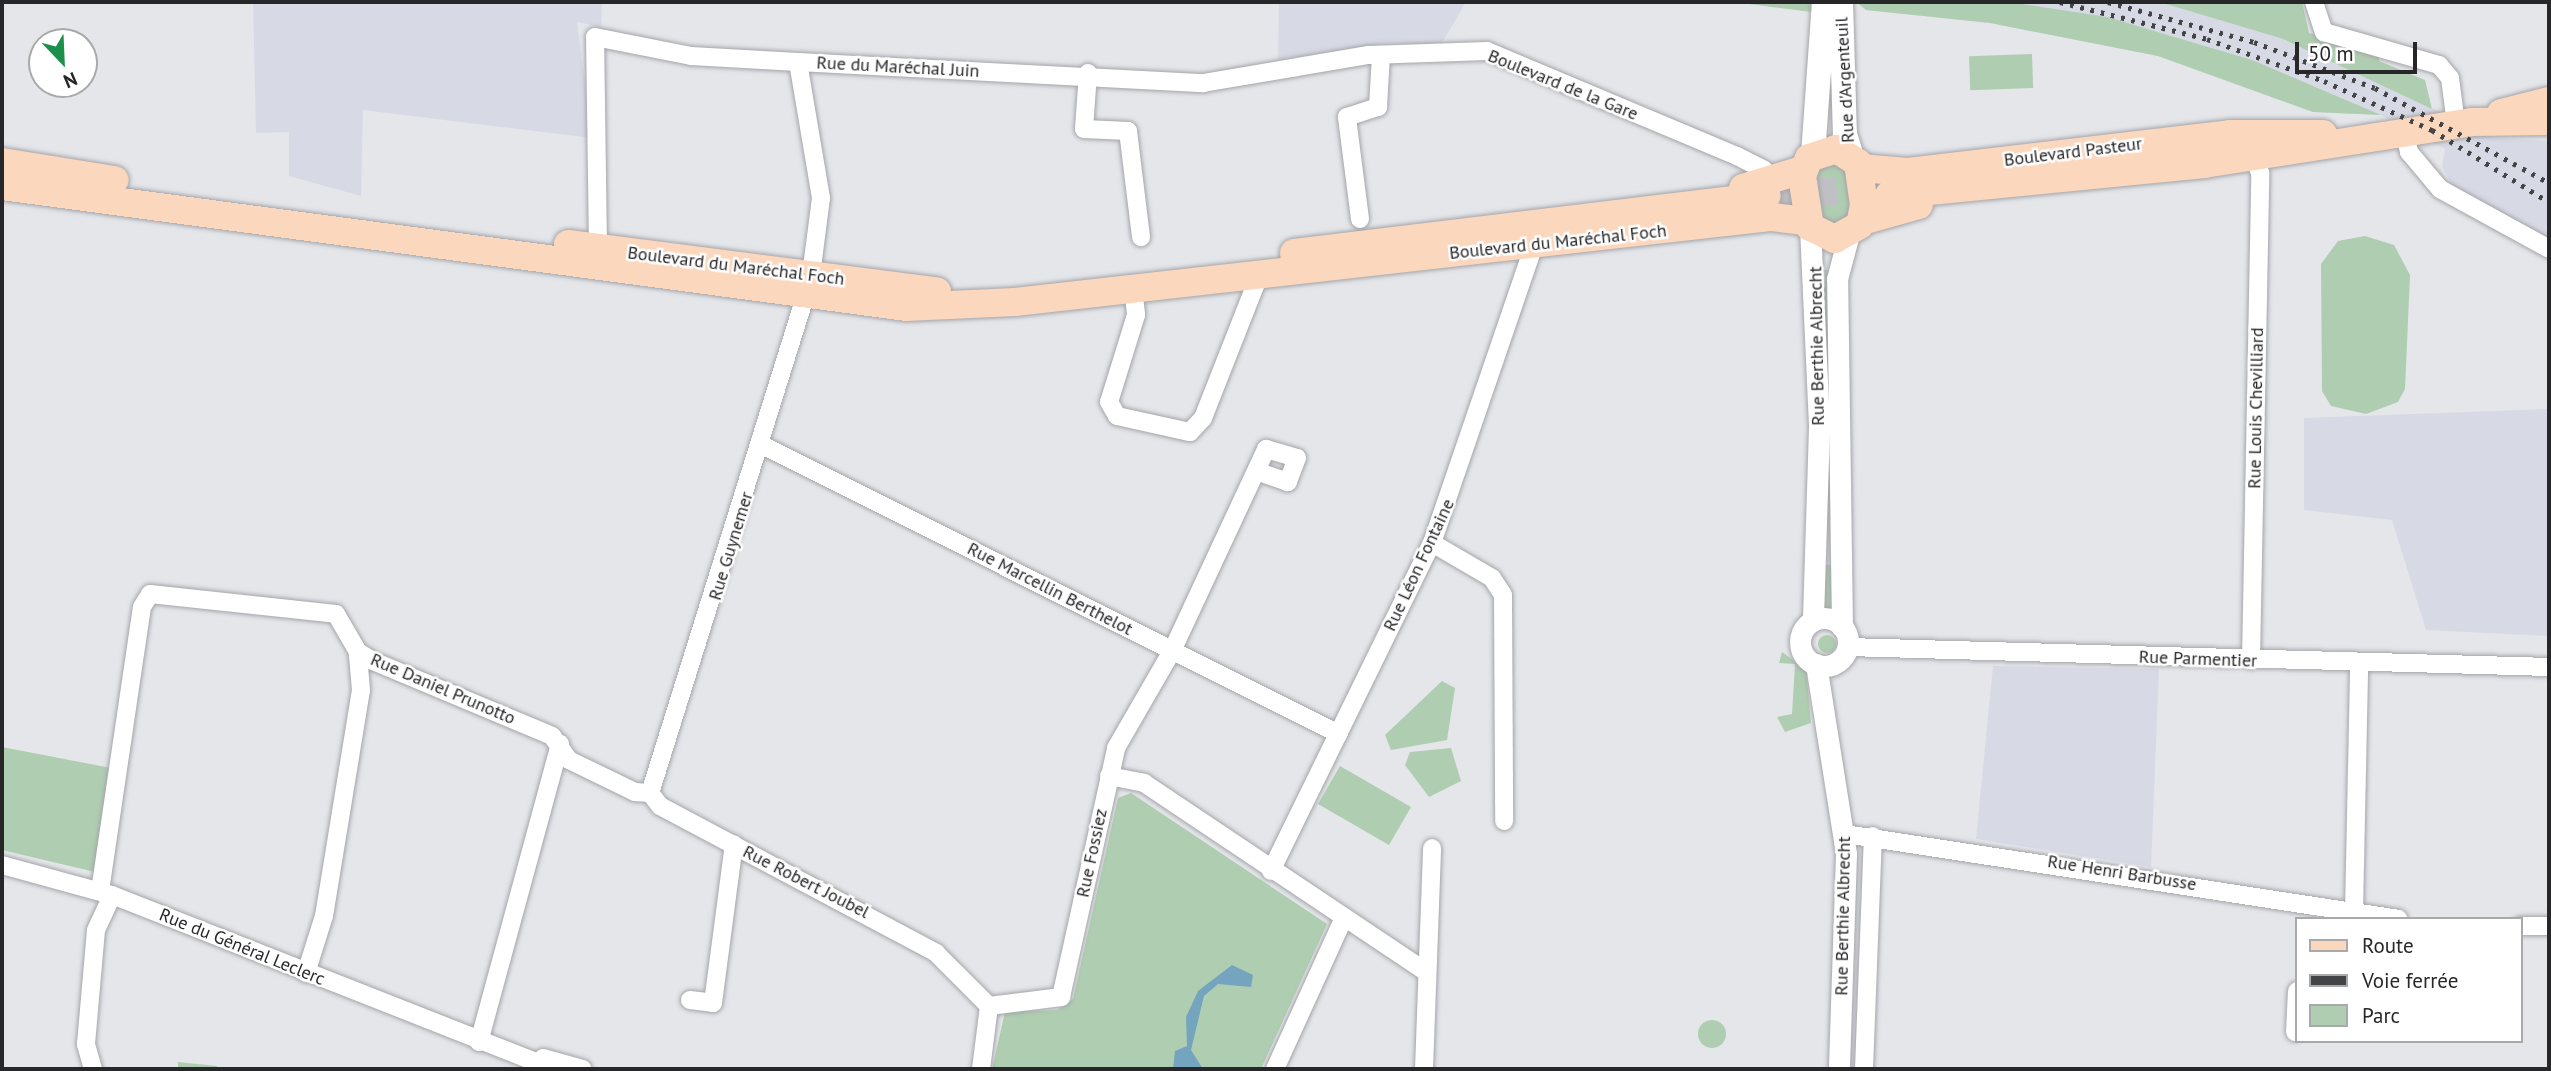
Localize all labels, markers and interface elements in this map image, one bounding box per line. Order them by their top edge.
street label: Rue d'Argenteuil [1831,17,1859,143]
north arrow [28,28,98,98]
scale bar [2299,28,2422,72]
text: 50 m [2308,40,2354,67]
street label: Boulevard de la Gare [1485,45,1641,125]
street label: Rue du Maréchal Juin [816,52,980,82]
text: N [60,67,81,94]
street label: Boulevard Pasteur [2003,133,2143,171]
street label: Boulevard du Maréchal Foch [1448,220,1668,264]
street label: Boulevard du Maréchal Foch [626,242,846,290]
street label: Rue Berthie Albrecht [1805,266,1829,426]
street label: Rue Louis Chevilliard [2244,327,2268,489]
street label: Rue Guynemer [704,489,758,603]
street label: Rue Léon Fontaine [1379,495,1459,635]
street label: Rue Marcellin Berthelot [964,538,1136,640]
street label: Rue Parmentier [2138,646,2258,672]
street label: Rue Daniel Prunotto [367,649,519,729]
street label: Rue Fossiez [1072,807,1112,899]
street label: Rue Berthie Albrecht [1831,836,1855,996]
street label: Rue Robert Joubel [739,841,873,923]
street label: Rue Henri Barbusse [2046,851,2198,895]
street label: Rue du Général Leclerc [156,904,328,990]
legend [2296,917,2523,1043]
text: Route [2362,932,2414,959]
text: Voie ferrée [2362,967,2458,994]
text: Parc [2362,1002,2400,1029]

